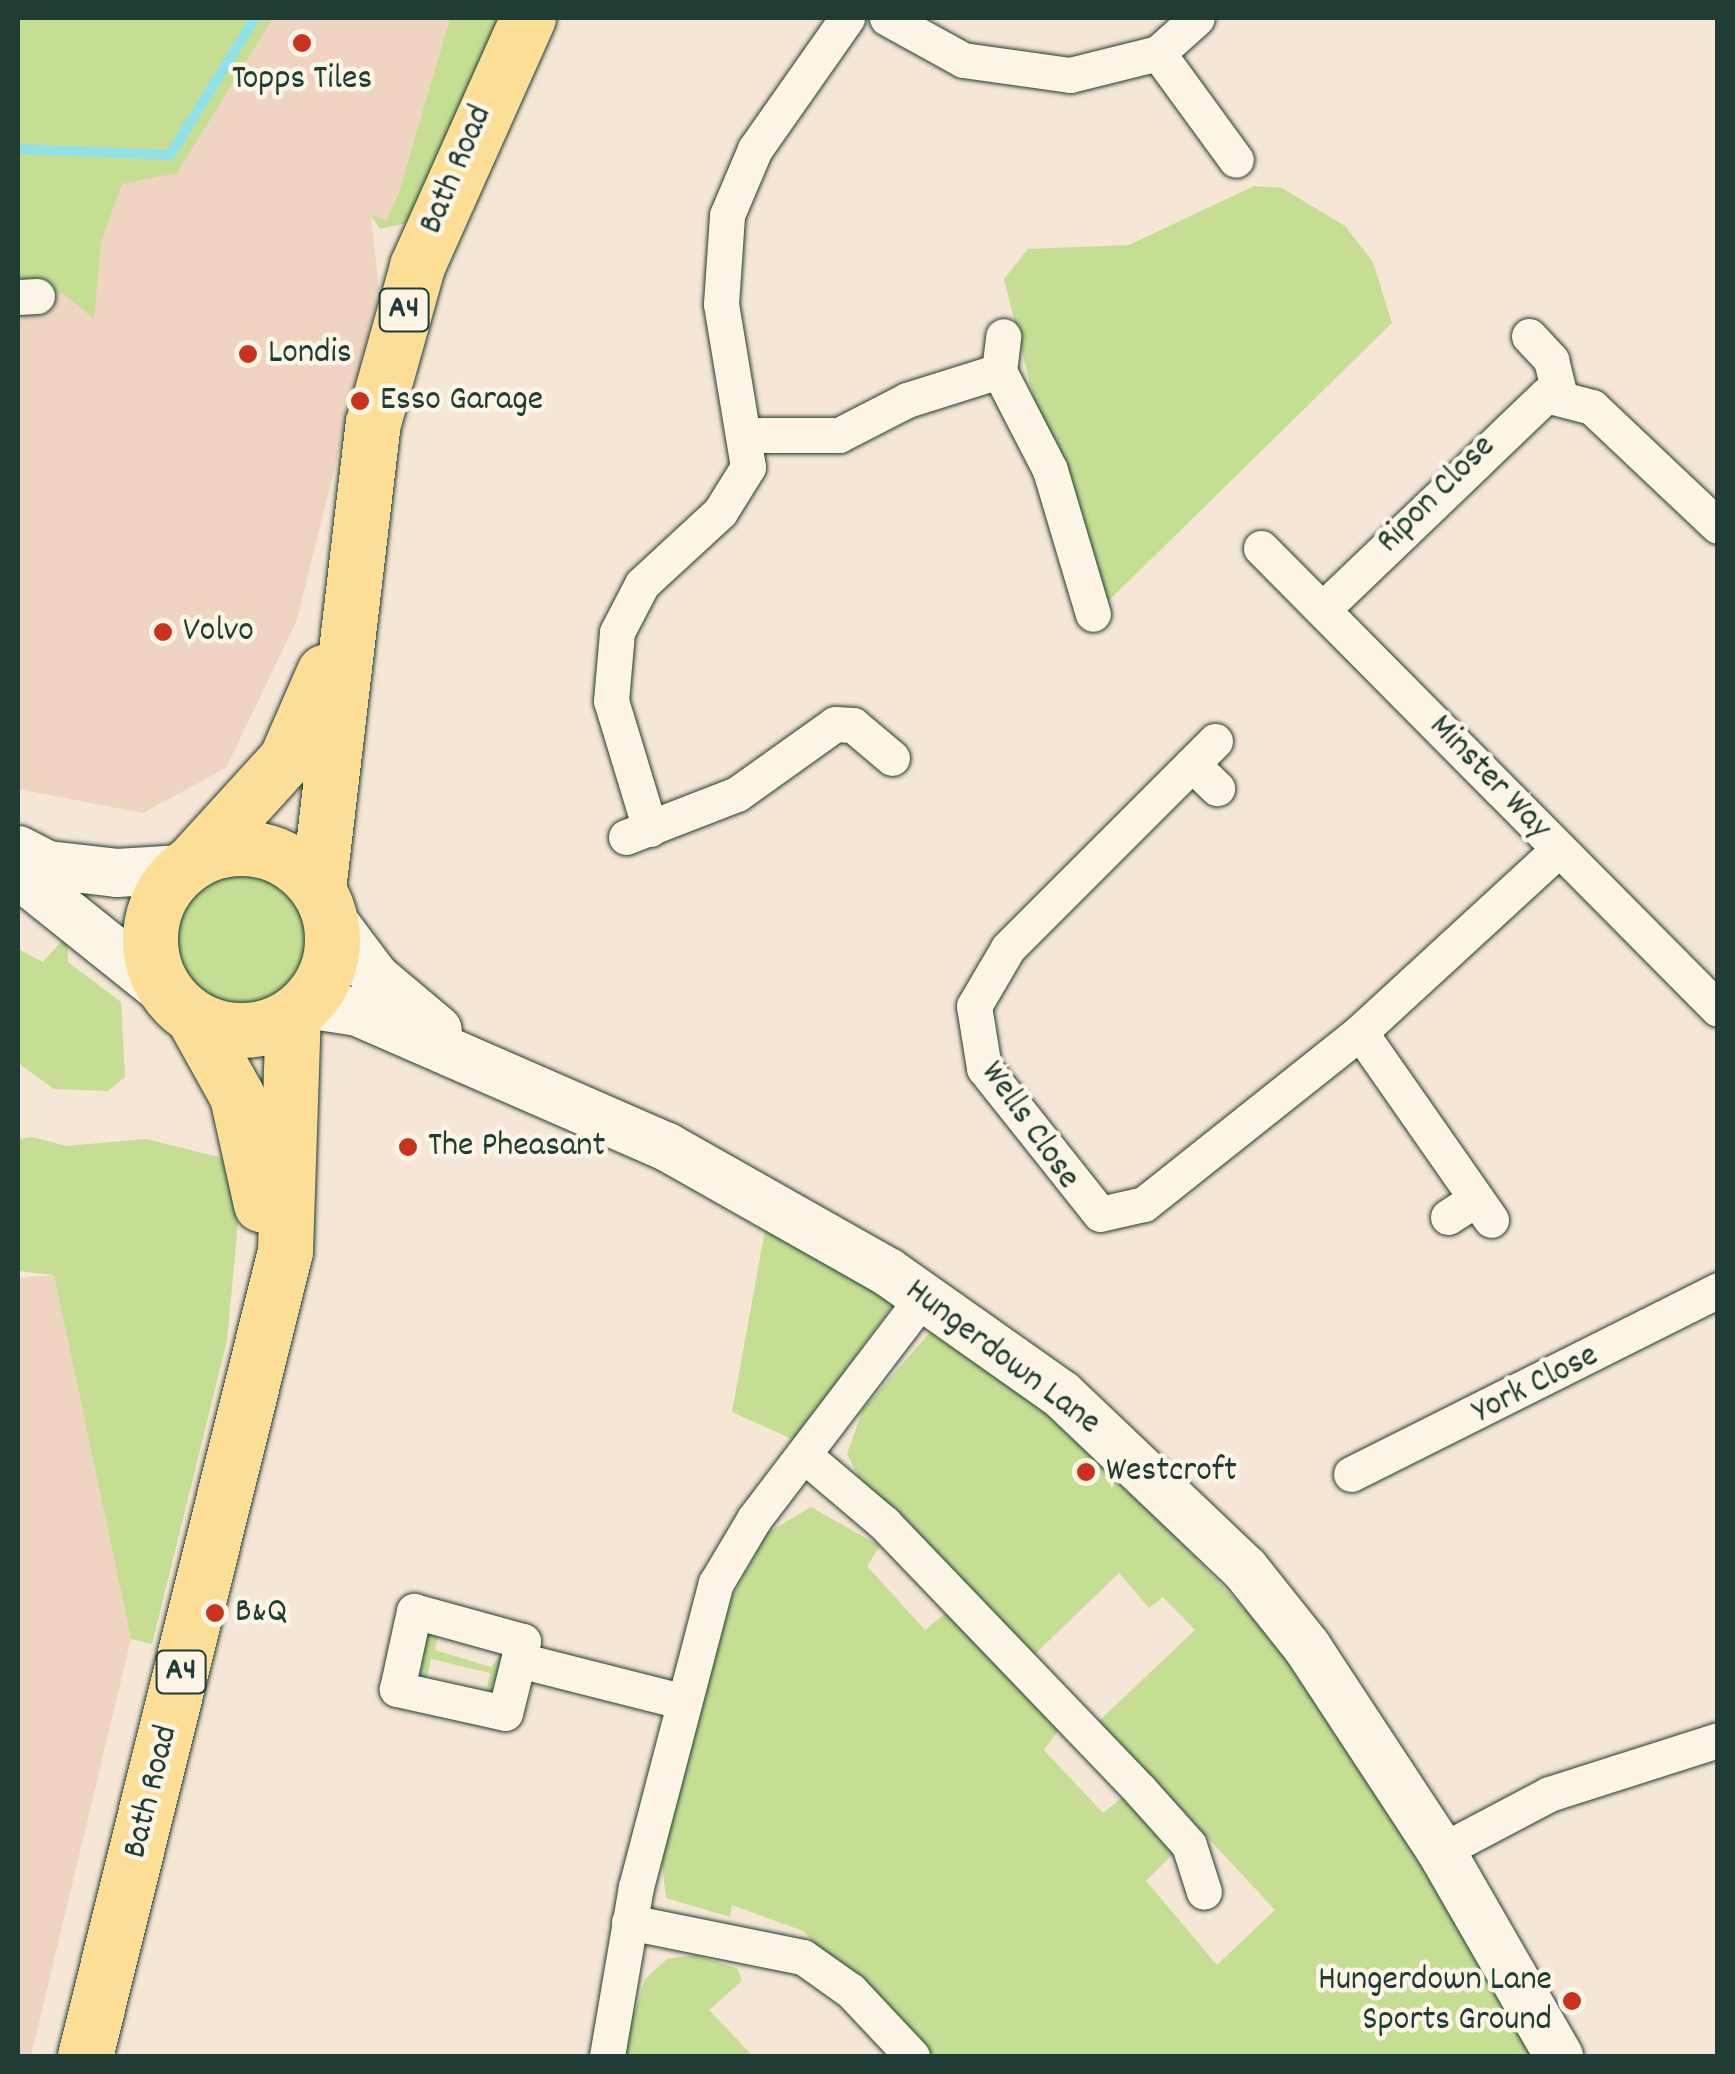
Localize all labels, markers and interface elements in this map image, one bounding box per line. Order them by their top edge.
marker: Topps Tiles [291,32,313,54]
place label: Topps Tiles [232,59,372,101]
street label: Bath Road [411,99,503,241]
road number: A4 [376,283,432,337]
place label: Londis [268,333,352,375]
marker: Londis [237,343,259,365]
place label: Esso Garage [380,380,543,422]
marker: Esso Garage [349,390,371,412]
street label: Ripon Close [1369,427,1505,563]
place label: Volvo [183,611,254,653]
marker: Volvo [152,621,174,643]
street label: Minster Way [1419,707,1559,849]
street label: Wells Close [970,1054,1088,1198]
place label: The Pheasant [428,1126,605,1168]
marker: The Pheasant [397,1136,419,1158]
street label: Hungerdown Lane [896,1271,1108,1445]
street label: York Close [1466,1336,1606,1434]
place label: Westcroft [1106,1451,1237,1493]
marker: Westcroft [1075,1461,1097,1483]
place label: B&Q [235,1592,287,1634]
marker: B&Q [204,1602,226,1624]
road number: A4 [154,1645,208,1699]
street label: Bath Road [115,1721,189,1863]
place label: Hungerdown Lane Sports Ground [1318,1960,1552,2042]
marker: Hungerdown Lane Sports Ground [1561,1990,1583,2012]

